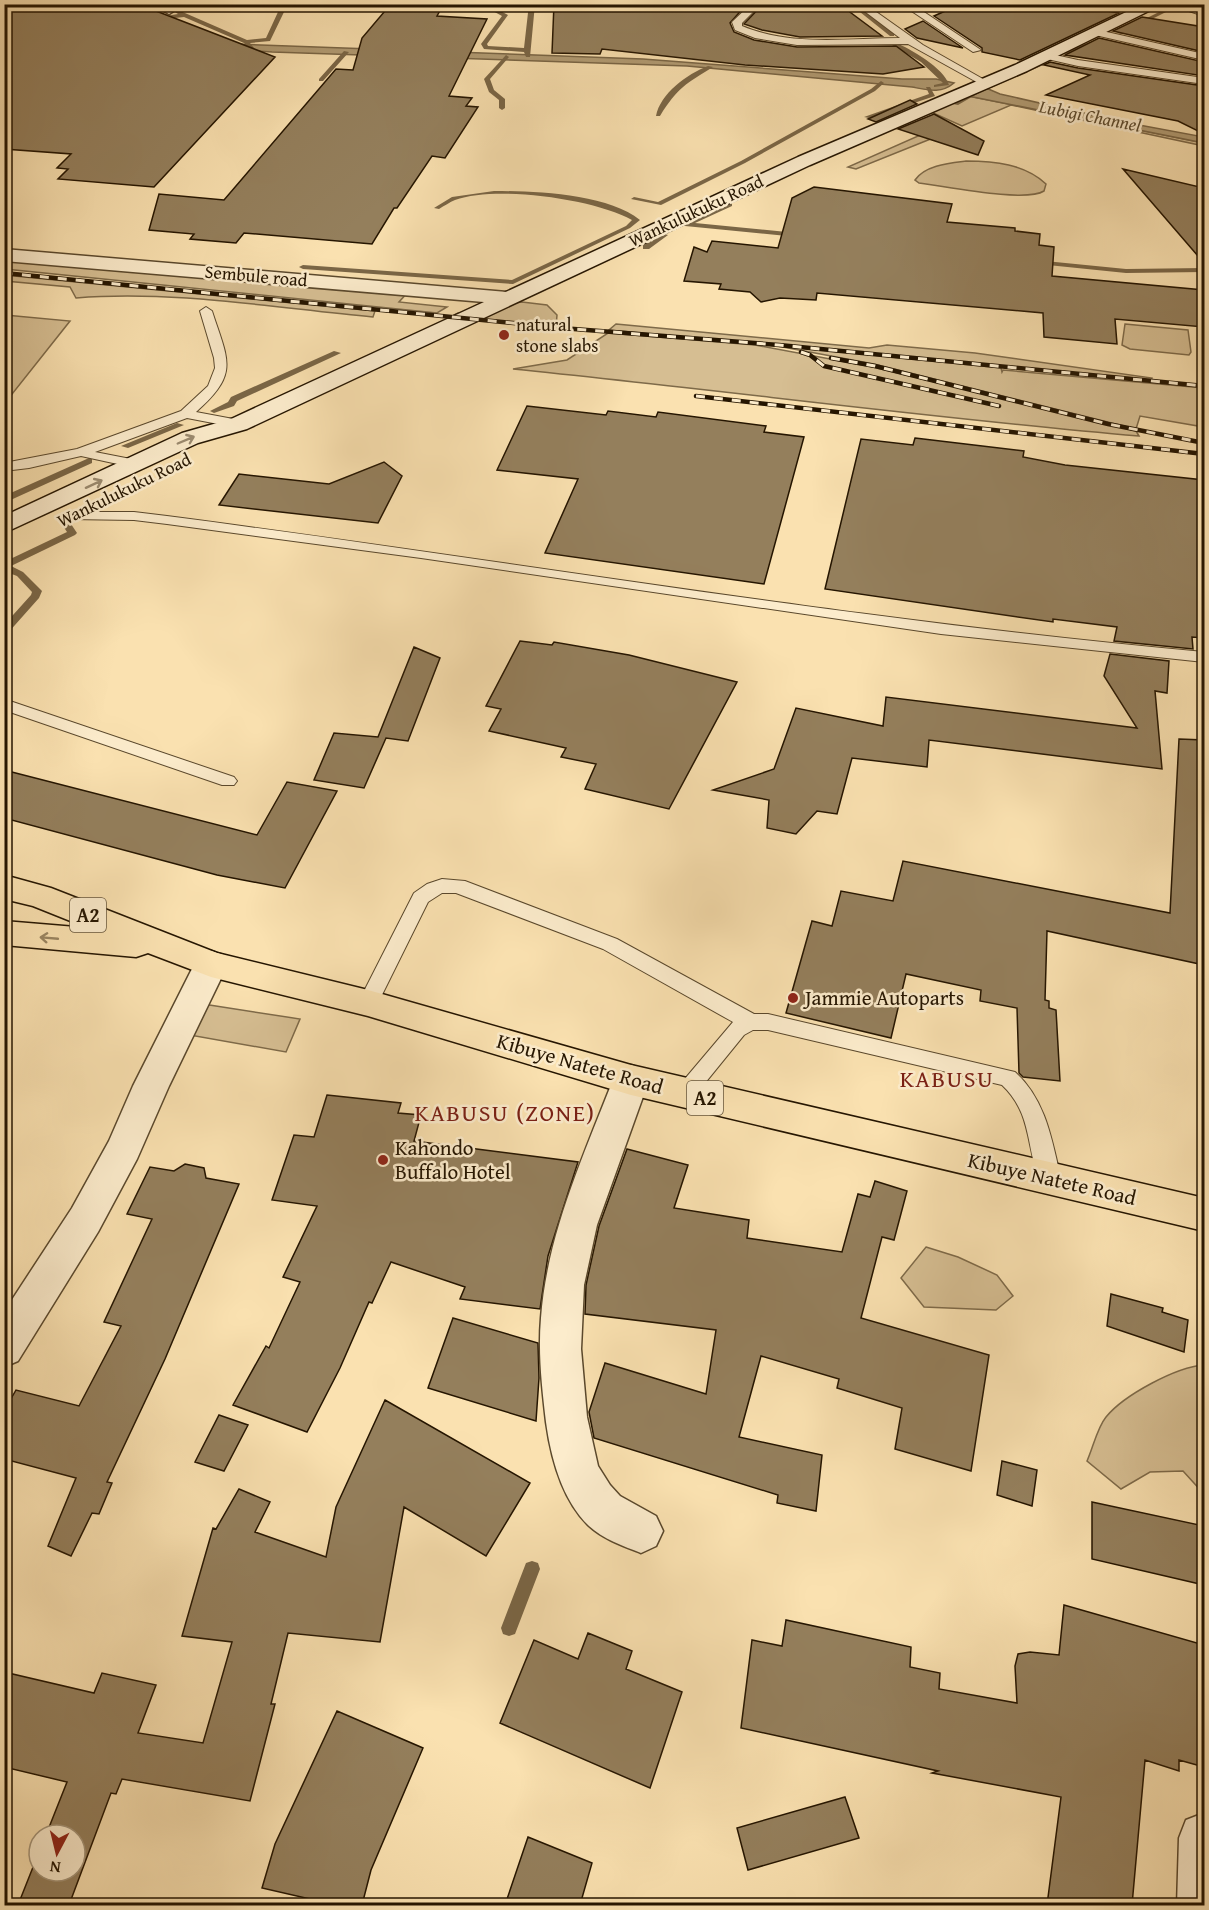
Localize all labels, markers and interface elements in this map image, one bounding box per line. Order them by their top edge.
water label: Lubigi Channel [1036,92,1144,139]
street label: Wankulukuku Road [624,167,768,254]
street label: Sembule road [204,258,309,293]
place label: natural stone slabs [516,311,598,359]
marker: natural stone slabs [497,328,511,342]
one-way arrow [176,434,194,445]
street label: Wankulukuku Road [52,445,196,534]
one-way arrow [84,477,102,489]
road number: A2 [70,898,106,932]
one-way arrow [40,932,60,943]
place label: Jammie Autoparts [802,982,964,1013]
marker: Jammie Autoparts [786,991,800,1005]
street label: Kibuye Natete Road [493,1025,668,1102]
district label: KABUSU [900,1061,994,1096]
road number: A2 [687,1081,723,1115]
district label: KABUSU (ZONE) [414,1095,596,1130]
place label: Kahondo Buffalo Hotel [395,1132,511,1187]
street label: Kibuye Natete Road [965,1144,1140,1213]
marker: Kahondo Buffalo Hotel [376,1153,390,1167]
north arrow [27,1823,87,1883]
text: N [48,1855,62,1880]

